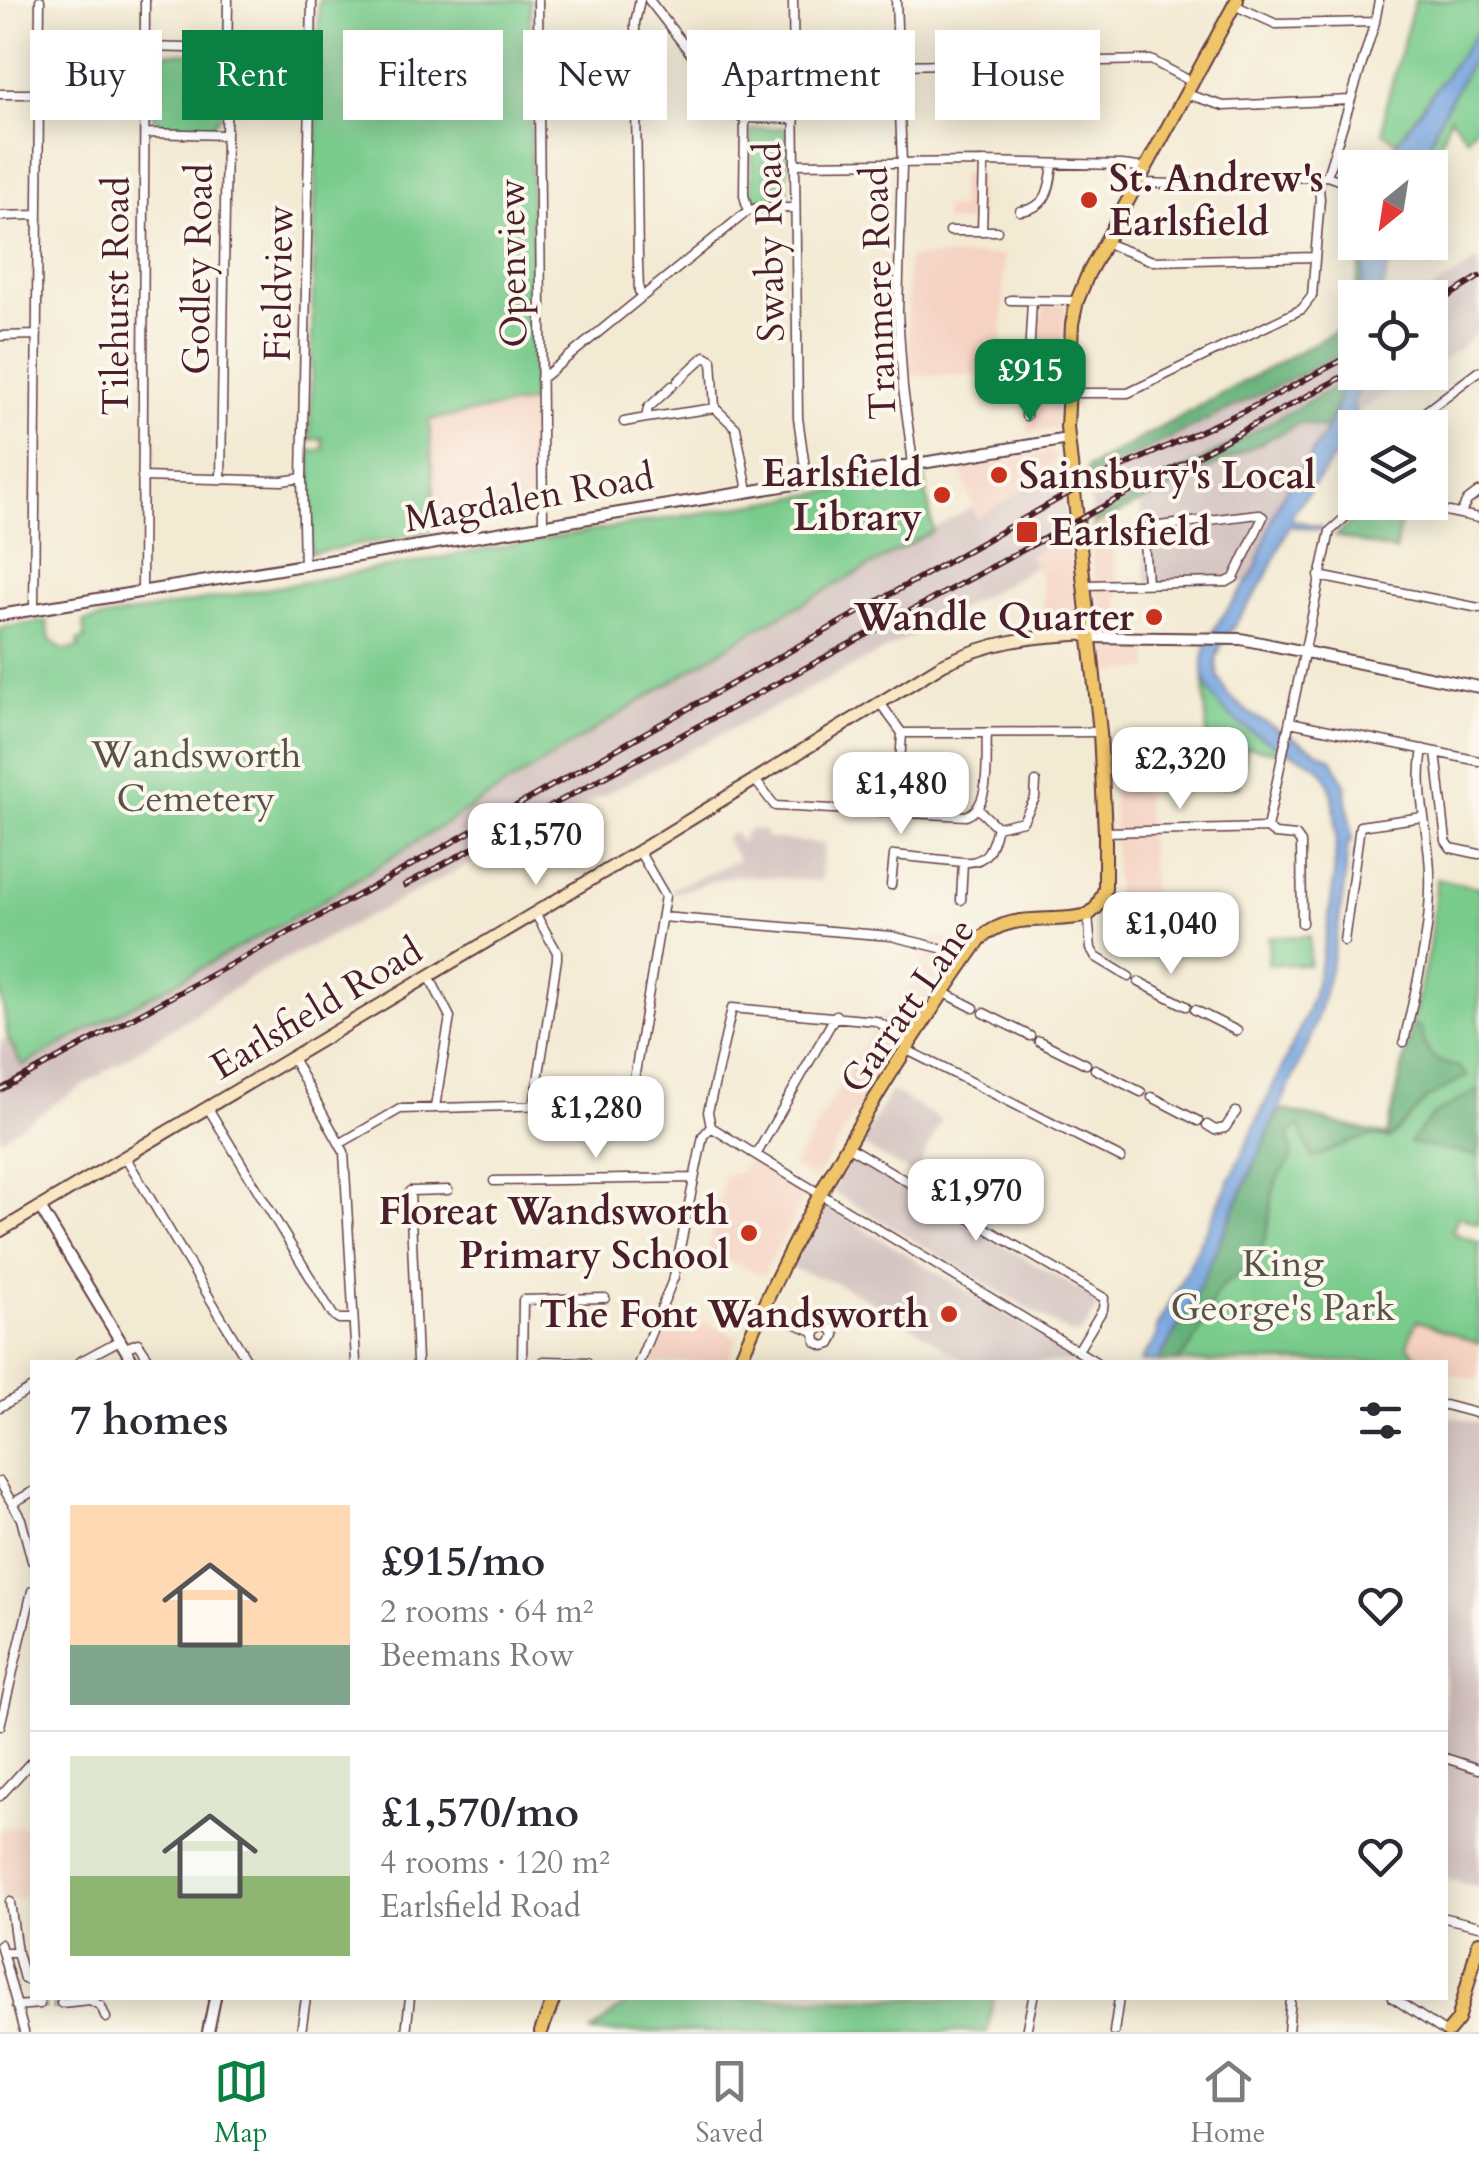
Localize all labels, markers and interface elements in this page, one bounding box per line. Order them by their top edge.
chip: Buy [30,30,162,120]
chip: Rent [182,30,323,120]
chip: Filters [343,30,503,120]
chip: New [523,30,667,120]
chip: Apartment [687,30,915,120]
chip: House [935,30,1100,120]
street label: Swaby Road [742,141,798,342]
north arrow [1338,150,1448,260]
map controls [1338,150,1448,520]
place label: St. Andrew's Earlsfield [1109,153,1324,249]
street label: Godley Road [170,163,226,375]
street label: Tranmere Road [849,165,909,421]
street label: Tilehurst Road [90,176,142,416]
street label: Openview [486,178,540,348]
marker: St. Andrew's Earlsfield [1078,189,1100,211]
street label: Fieldview [252,204,306,362]
button: locate [1338,280,1448,390]
pin: £915 [971,339,1089,424]
text: £915 [997,349,1063,393]
button: layers [1338,410,1448,520]
place label: Earlsfield Library [762,448,922,544]
street label: Magdalen Road [400,450,658,546]
place label: Sainsbury's Local [1019,450,1316,502]
marker: Sainsbury's Local [988,464,1010,486]
marker: Earlsfield Library [931,484,953,506]
place label: Earlsfield [1050,507,1211,559]
marker: Earlsfield [1014,519,1040,545]
place label: Wandle Quarter [853,592,1135,644]
marker: Wandle Quarter [1143,606,1165,628]
pin: £2,320 [1099,727,1261,812]
park label: Wandsworth Cemetery [90,729,301,825]
text: £2,320 [1134,737,1226,781]
pin: £1,480 [820,752,982,837]
text: £1,480 [855,762,947,806]
pin: £1,570 [455,803,617,888]
text: £1,570 [490,813,582,857]
pin: £1,040 [1090,892,1252,977]
text: £1,040 [1125,902,1217,946]
street label: Garratt Lane [828,907,987,1104]
street label: Earlsfield Road [201,925,432,1093]
pin: £1,280 [515,1076,677,1161]
text: £1,280 [550,1086,642,1130]
pin: £1,970 [895,1159,1057,1244]
text: £1,970 [930,1169,1022,1213]
place label: Floreat Wandsworth Primary School [379,1186,729,1282]
marker: Floreat Wandsworth Primary School [738,1222,760,1244]
park label: King George's Park [1171,1238,1396,1334]
place label: The Font Wandsworth [539,1289,929,1341]
marker: The Font Wandsworth [938,1303,960,1325]
text: 7 homes [70,1392,228,1449]
icon: filters [1353,1393,1408,1448]
text: £915/mo [380,1533,545,1590]
icon: home [150,1545,270,1665]
icon: heart [1353,1578,1408,1633]
text: 2 rooms · 64 m² [380,1590,593,1634]
text: Beemans Row [380,1634,574,1678]
text: £1,570/mo [380,1784,579,1841]
icon: home [150,1796,270,1916]
icon: heart [1353,1829,1408,1884]
text: 4 rooms · 120 m² [380,1841,610,1885]
text: Earlsfield Road [380,1885,581,1929]
tab: Map [214,2054,269,2152]
tab: Saved [696,2054,763,2152]
tab: Home [1191,2054,1265,2152]

